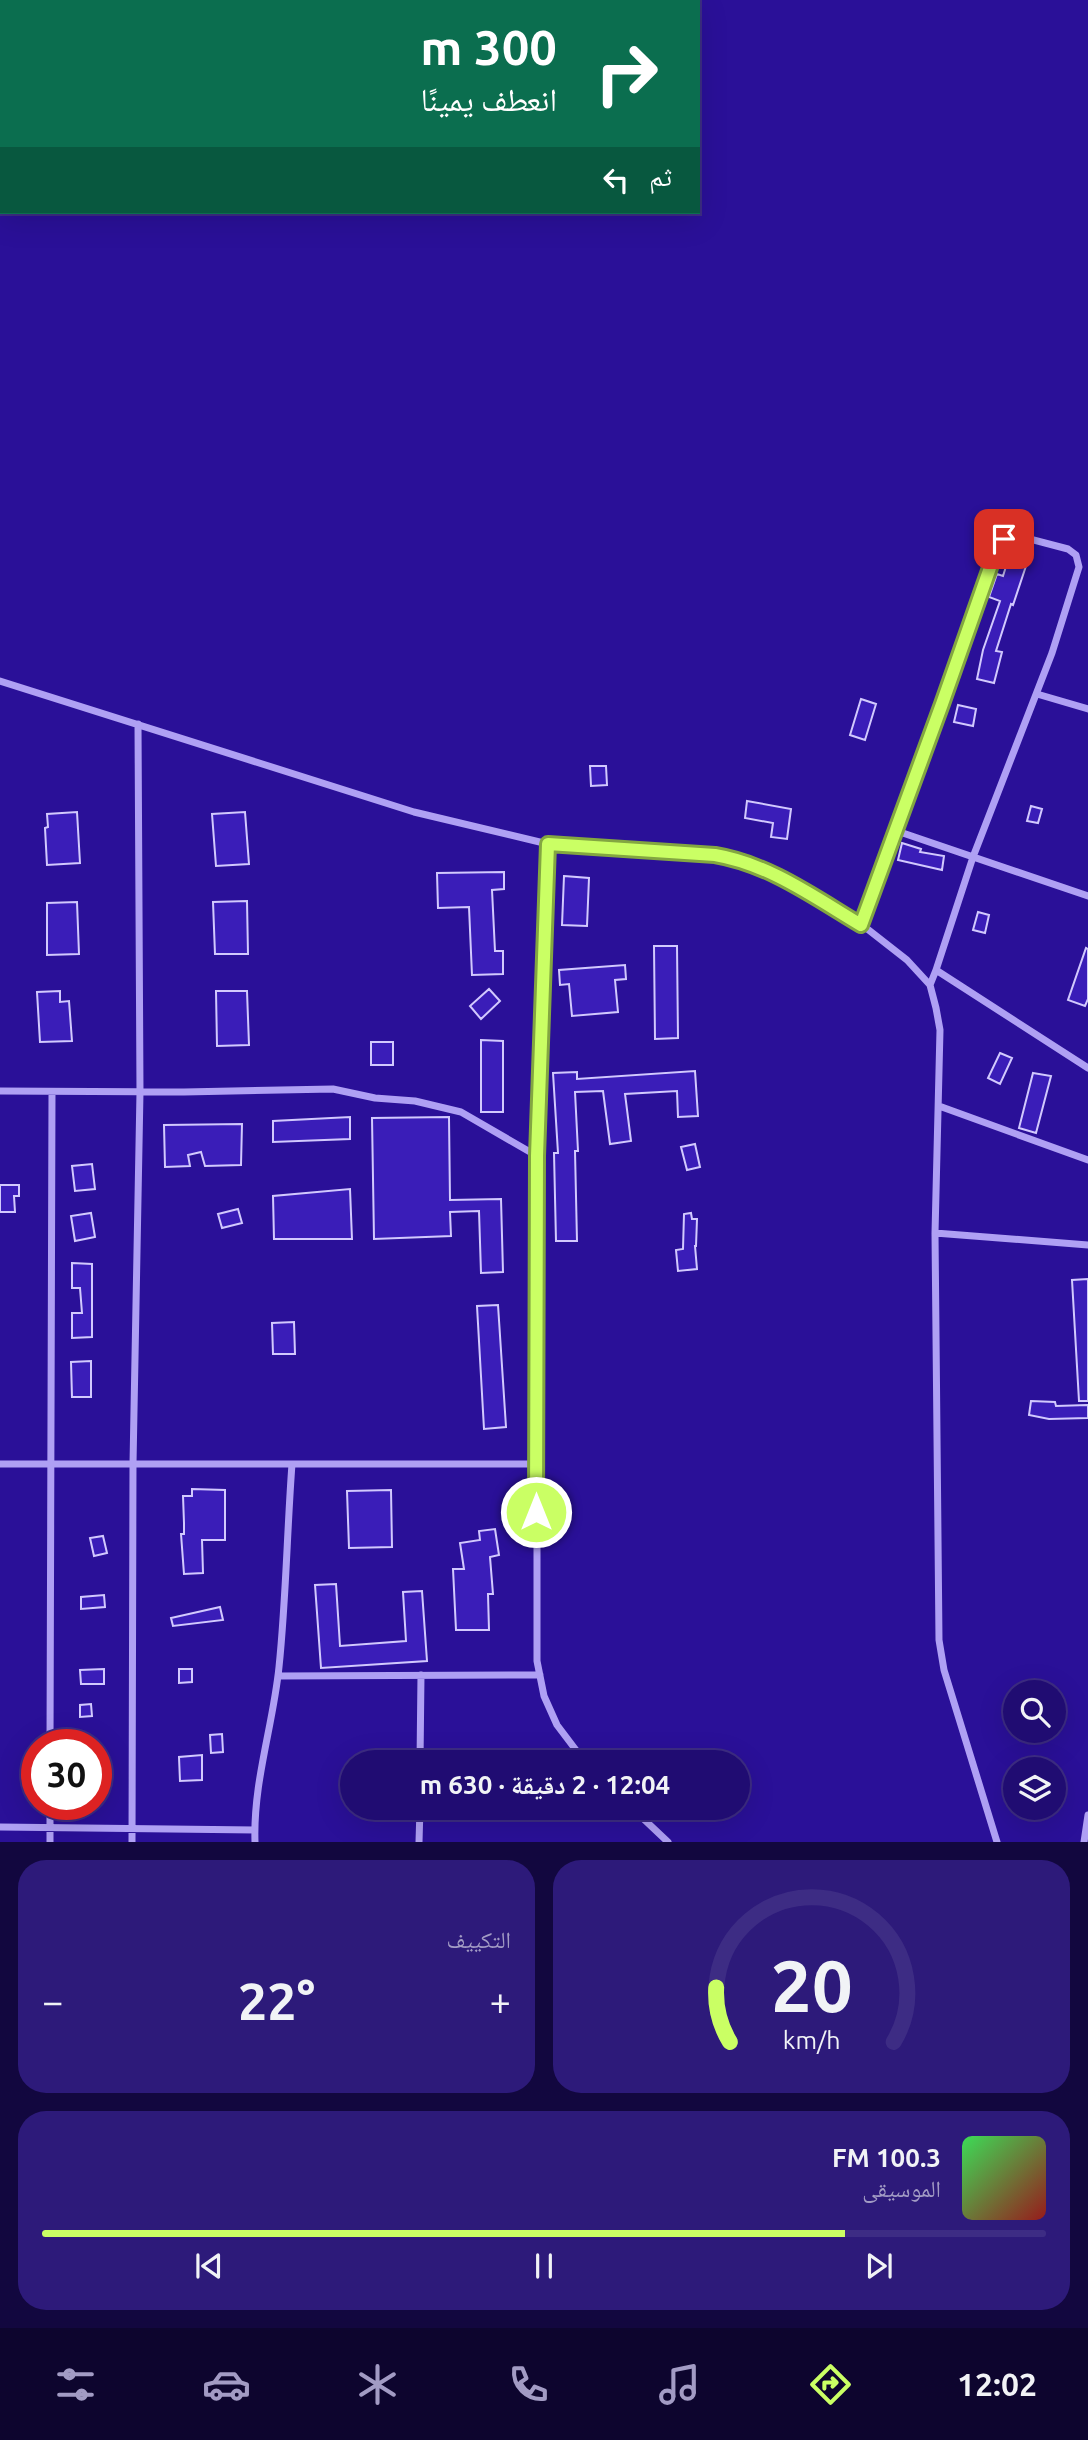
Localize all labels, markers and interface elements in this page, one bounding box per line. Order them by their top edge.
text: 300 m [420,19,557,74]
icon: right [581,28,672,119]
text: انعطف يمينًا [421,81,557,117]
icon: left [597,161,635,199]
text: ثم [649,162,672,191]
pin [974,509,1034,569]
icon: arrive [985,520,1023,558]
position arrow [499,1475,573,1549]
map controls [1003,1680,1066,1820]
button: search [1003,1680,1066,1743]
speed limit sign: 30 [21,1729,112,1820]
button: layers [1003,1757,1066,1820]
text: 12:04 · 2 دقيقة · 630 m [420,1770,670,1799]
text: التكييف [446,1927,511,1952]
text: 20 [770,1945,853,2027]
text: 22° [238,1972,315,2030]
text: − [42,1980,63,2022]
text: + [490,1980,511,2022]
text: km/h [783,2026,840,2054]
text: 100.3 FM [832,2143,941,2172]
text: الموسيقى [862,2176,941,2201]
icon: previous [190,2247,228,2285]
icon: pause [525,2247,563,2285]
icon: next [860,2247,898,2285]
icon: filters [51,2360,100,2409]
icon: car [202,2360,251,2409]
icon: climate [353,2360,402,2409]
icon: phone [504,2360,553,2409]
icon: music [655,2360,704,2409]
icon: directions [806,2360,855,2409]
text: 12:02 [957,2366,1037,2402]

